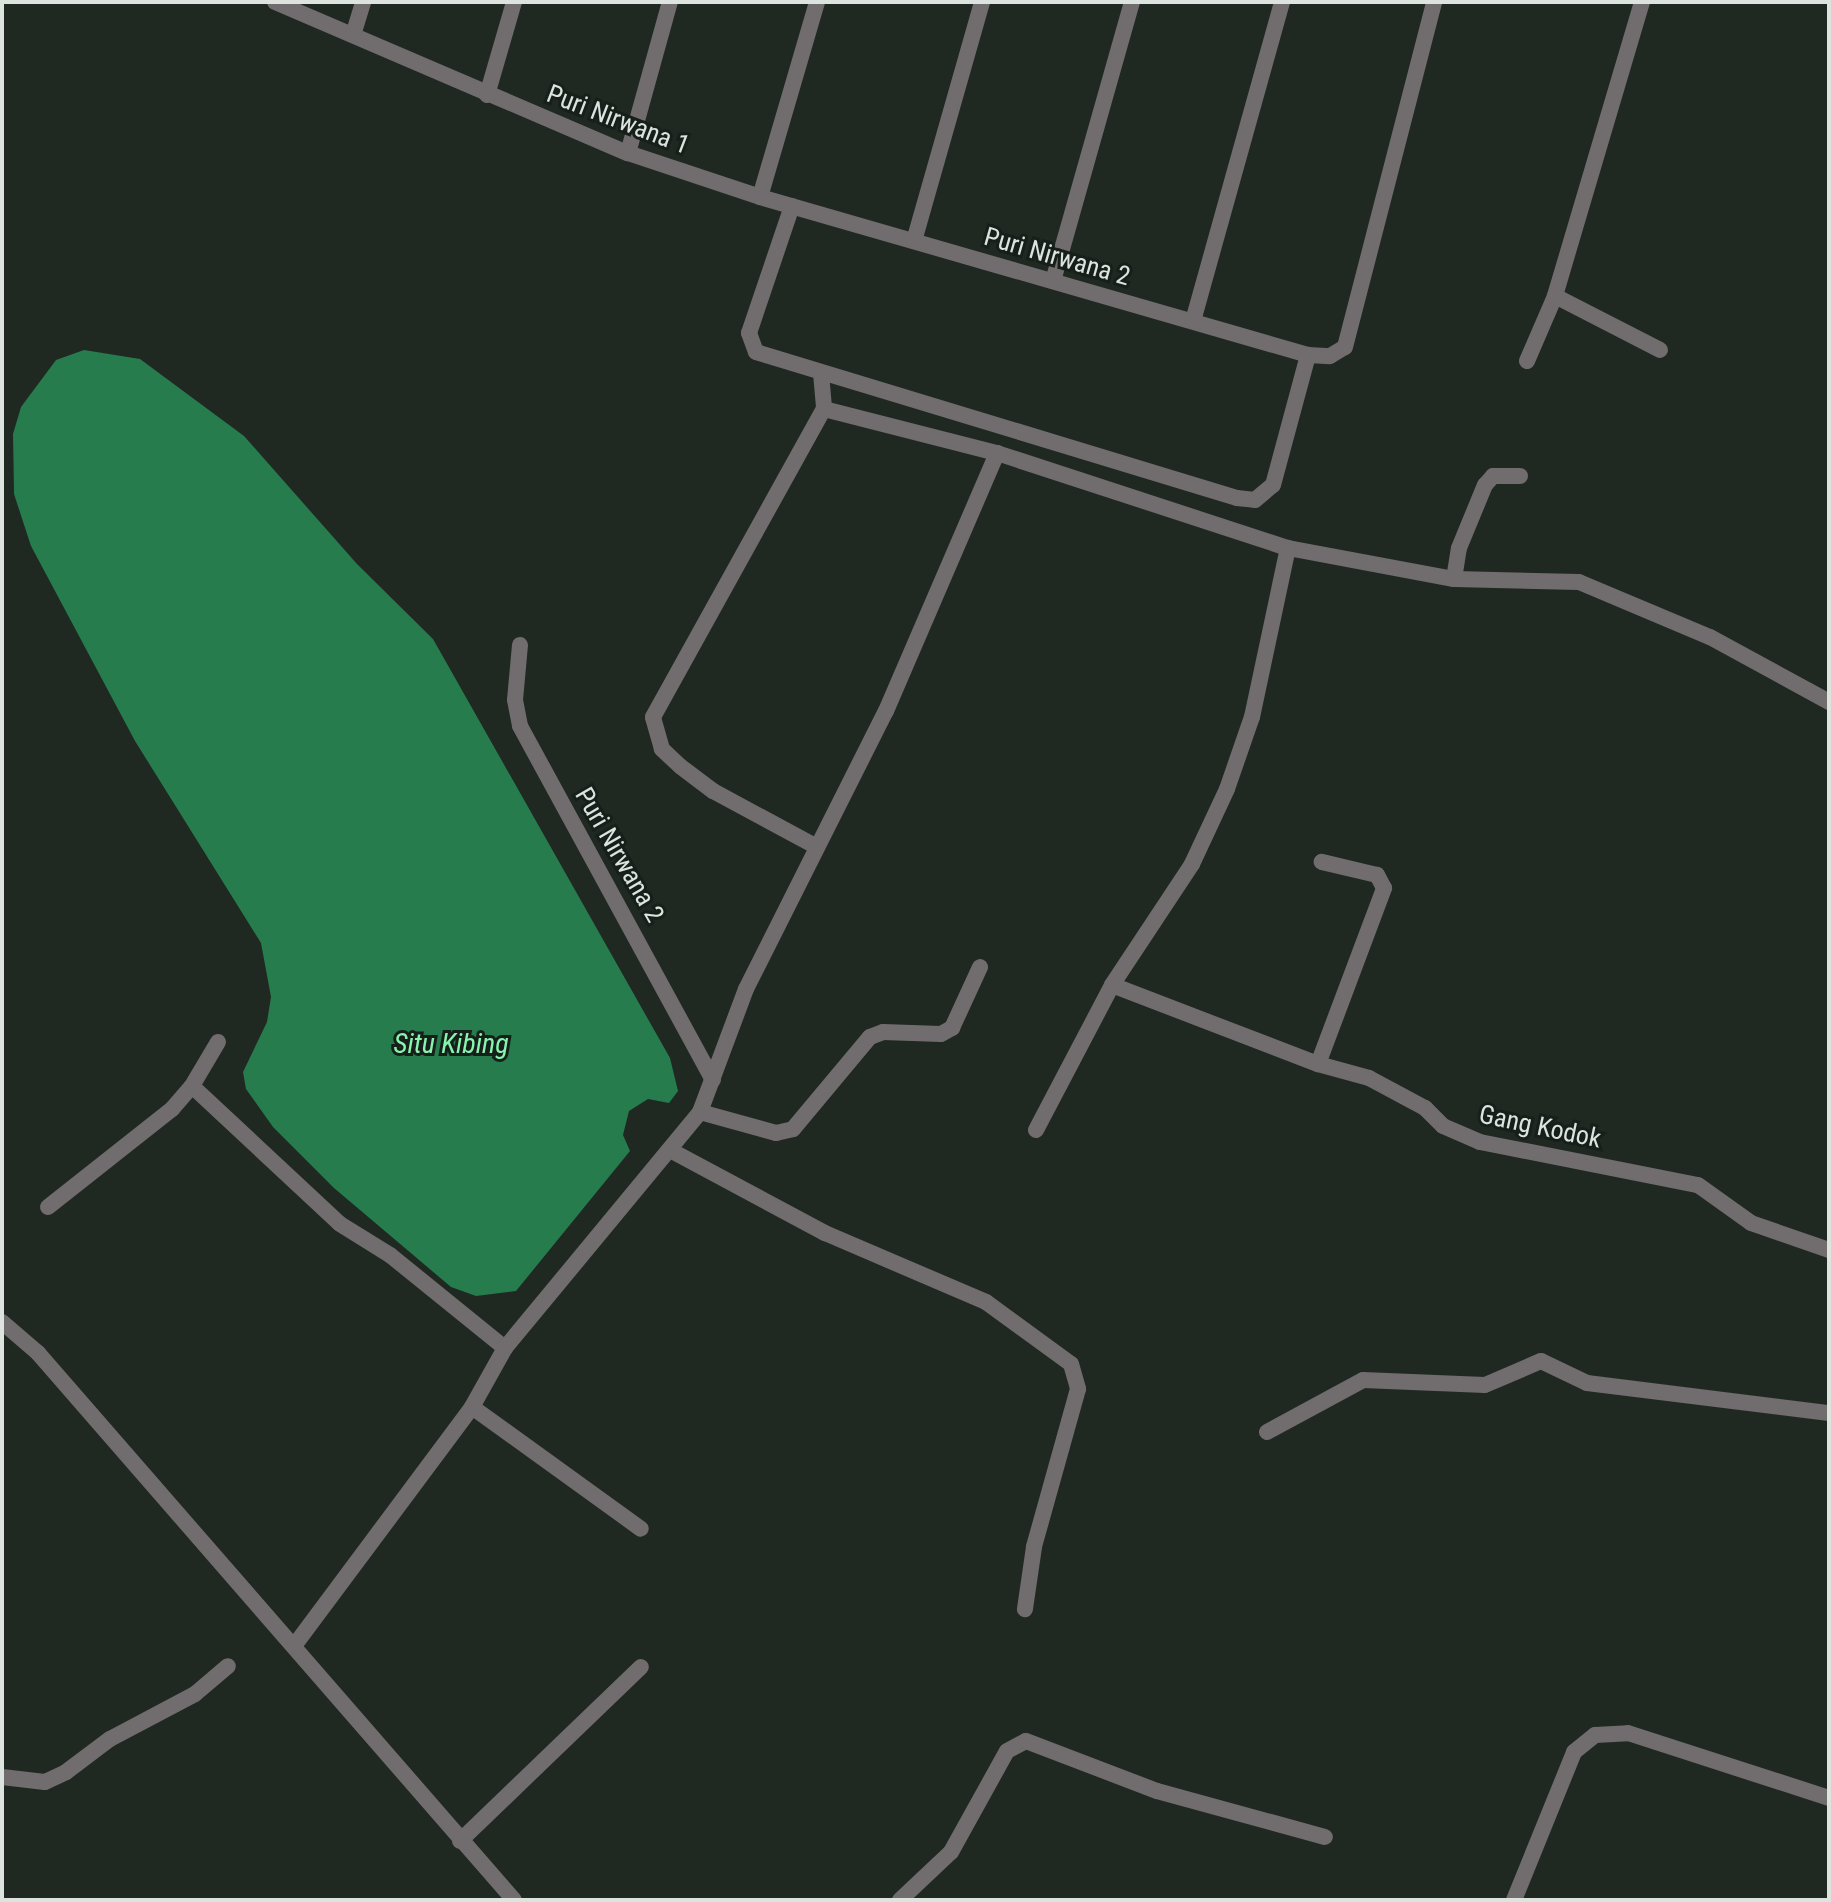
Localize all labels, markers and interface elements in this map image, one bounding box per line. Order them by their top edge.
street label: Puri Nirwana 1 [542,79,694,161]
street label: Puri Nirwana 2 [980,221,1134,293]
street label: Puri Nirwana 2 [568,782,670,928]
water label: Situ Kibing [393,1027,509,1061]
street label: Gang Kodok [1476,1099,1604,1155]

